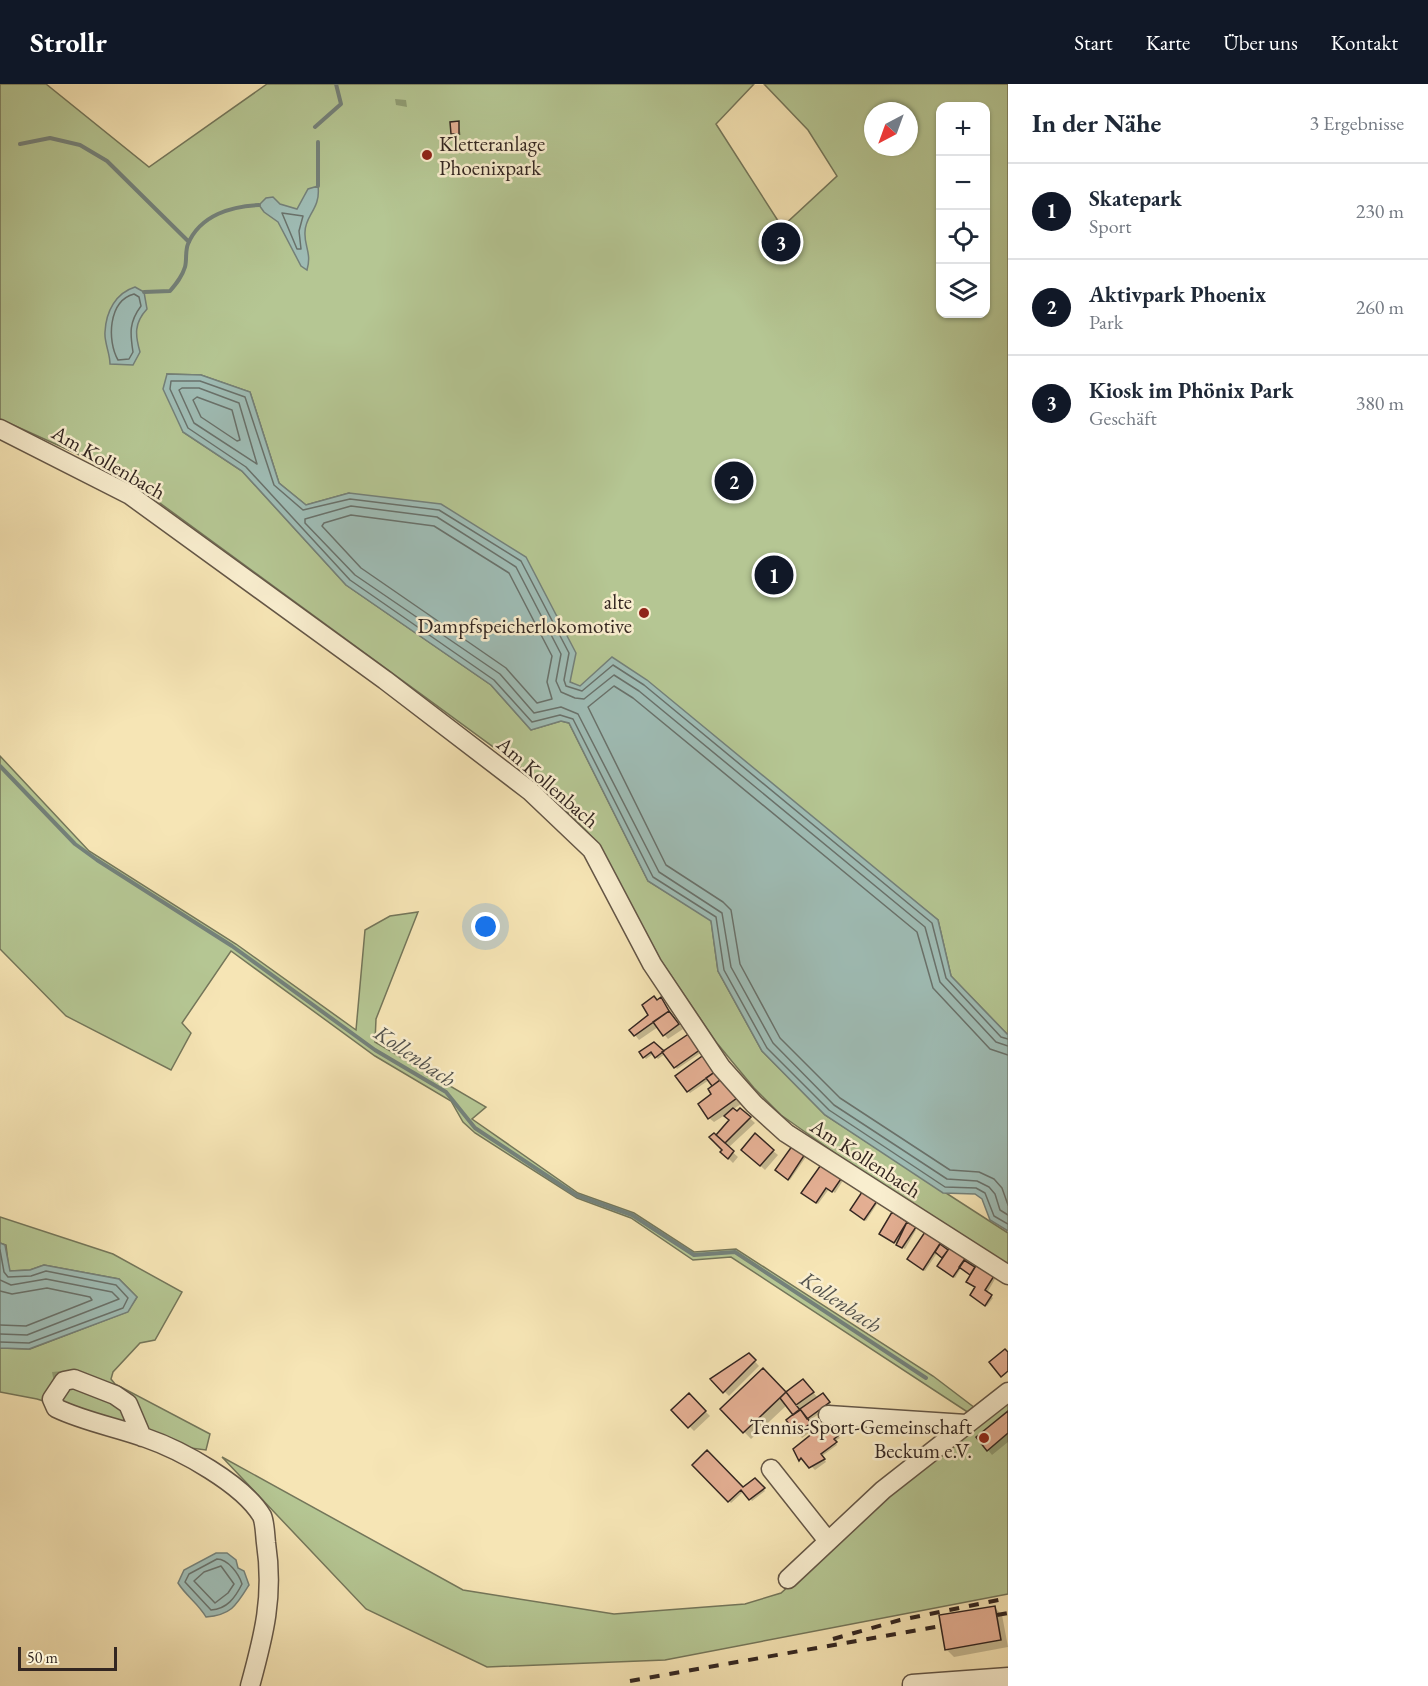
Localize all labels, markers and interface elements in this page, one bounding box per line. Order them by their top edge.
text: Strollr [30,24,107,60]
text: Start [1074,29,1113,56]
text: Karte [1146,29,1190,56]
text: Über uns [1223,29,1298,56]
text: Kontakt [1331,29,1398,56]
north arrow [864,102,918,156]
map controls [936,102,990,318]
button: + [936,102,990,156]
text: In der Nähe [1032,106,1161,140]
text: 3 Ergebnisse [1309,110,1404,136]
place label: Kletteranlage Phoenixpark [439,130,545,181]
marker: Kletteranlage Phoenixpark [420,148,434,162]
button: − [936,156,990,210]
text: Skatepark [1089,184,1182,213]
text: 1 [1046,198,1057,224]
text: 230 m [1356,198,1404,224]
button: locate [936,210,990,264]
text: Sport [1089,213,1132,239]
pin: 3 [762,220,800,264]
button: layers [936,264,990,318]
text: Aktivpark Phoenix [1089,280,1266,309]
text: 2 [1046,294,1057,320]
text: 260 m [1356,294,1404,320]
text: Park [1089,309,1123,335]
text: Kiosk im Phönix Park [1089,376,1293,405]
text: 3 [1046,390,1057,416]
text: 380 m [1356,390,1404,416]
text: Geschäft [1089,405,1157,431]
street label: Am Kollenbach [46,418,171,506]
pin: 2 [714,458,754,504]
pin: 1 [754,552,794,598]
place label: alte Dampfspeicherlokomotive [418,588,632,639]
marker: alte Dampfspeicherlokomotive [637,606,651,620]
street label: Am Kollenbach [490,730,605,834]
your location [471,912,500,941]
water label: Kollenbach [368,1018,461,1094]
street label: Am Kollenbach [805,1112,927,1204]
water label: Kollenbach [794,1264,887,1340]
place label: Tennis-Sport-Gemeinschaft Beckum e.V. [750,1413,972,1464]
marker: Tennis-Sport-Gemeinschaft Beckum e.V. [977,1431,991,1445]
scale bar [18,1644,117,1672]
text: 50 m [27,1647,58,1668]

